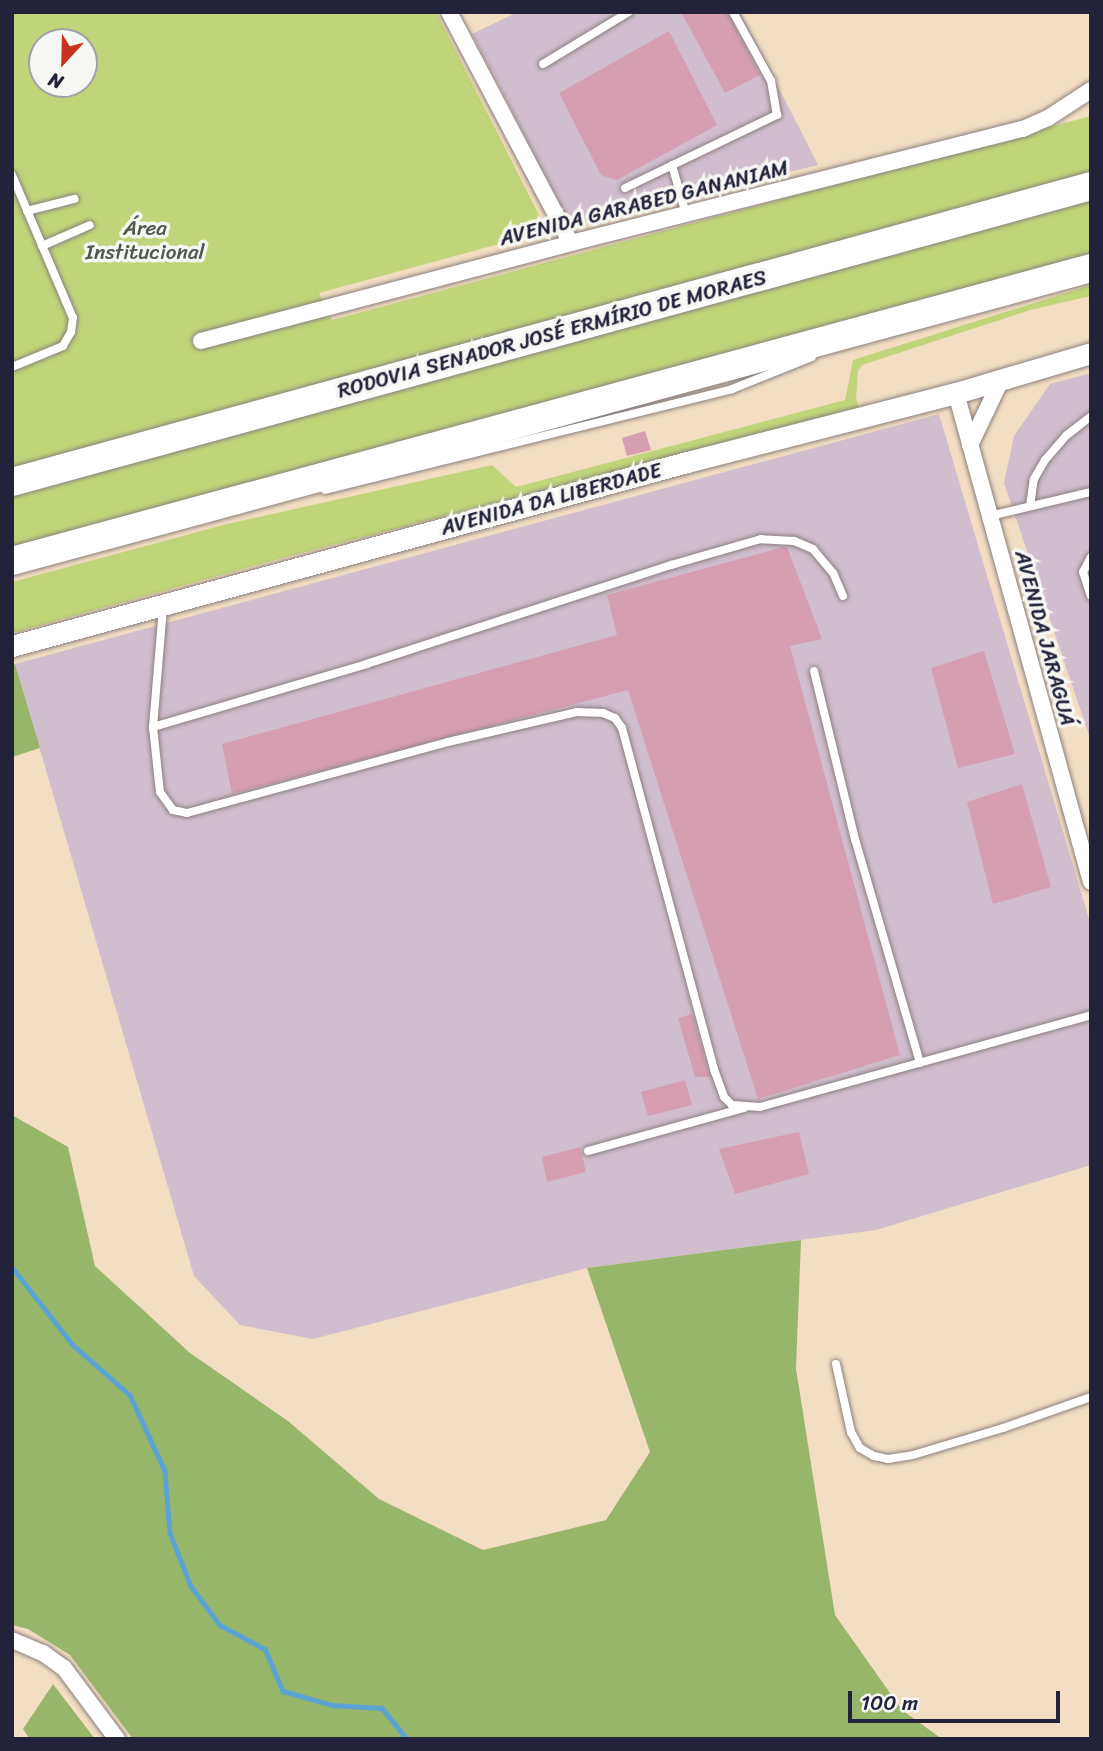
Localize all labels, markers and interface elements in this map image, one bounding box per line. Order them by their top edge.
north arrow [28,28,98,98]
text: N [43,63,68,99]
street label: AVENIDA GARABED GANANIAM [498,155,790,251]
park label: Área Institucional [86,215,204,265]
street label: RODOVIA SENADOR JOSÉ ERMÍRIO DE MORAES [336,265,768,403]
street label: AVENIDA DA LIBERDADE [437,457,665,541]
street label: AVENIDA JARAGUÁ [1009,547,1081,729]
scale bar [851,1678,1063,1722]
text: 100 m [861,1684,918,1722]

